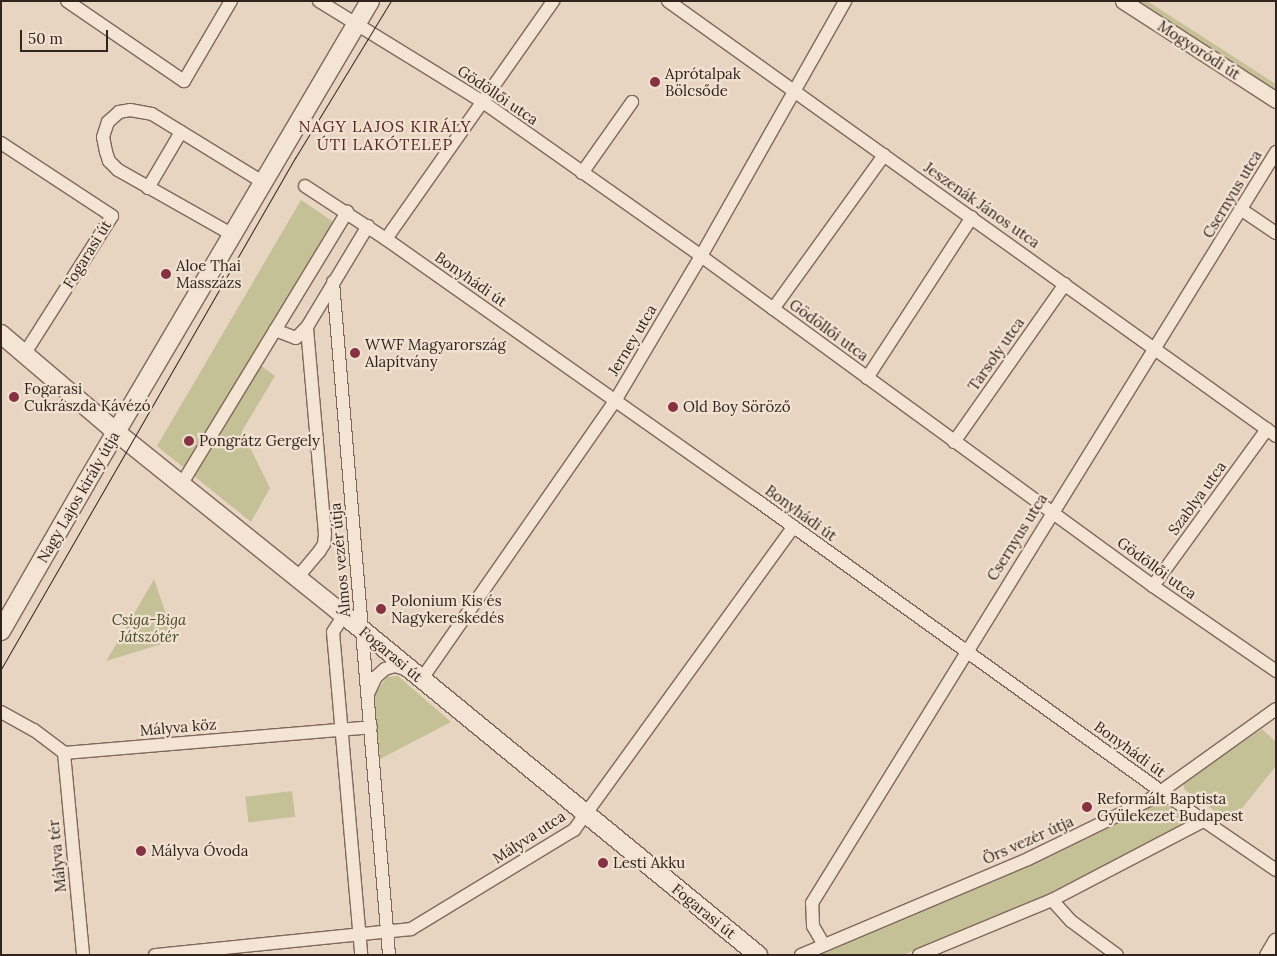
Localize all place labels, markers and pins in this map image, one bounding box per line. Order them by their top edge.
place label: Aprótalpak Bölcsőde [665,64,741,99]
marker: Aprótalpak Bölcsőde [649,76,661,88]
place label: Aloe Thai Masszázs [176,256,241,291]
marker: Aloe Thai Masszázs [160,268,172,280]
place label: WWF Magyarország Alapítvány [365,335,506,370]
marker: WWF Magyarország Alapítvány [349,347,361,359]
place label: Fogarasi Cukrászda Kávézó [24,379,151,414]
marker: Fogarasi Cukrászda Kávézó [8,391,20,403]
place label: Old Boy Söröző [683,398,791,416]
marker: Old Boy Söröző [667,401,679,413]
place label: Pongrátz Gergely [199,432,320,450]
marker: Pongrátz Gergely [183,435,195,447]
place label: Polonium Kis és Nagykereskedés [391,591,504,626]
marker: Polonium Kis és Nagykereskedés [375,603,387,615]
place label: Reformált Baptista Gyülekezet Budapest [1097,789,1244,824]
marker: Reformált Baptista Gyülekezet Budapest [1081,801,1093,813]
place label: Mályva Óvoda [151,842,248,860]
marker: Mályva Óvoda [135,845,147,857]
place label: Lesti Akku [613,854,685,872]
marker: Lesti Akku [597,857,609,869]

